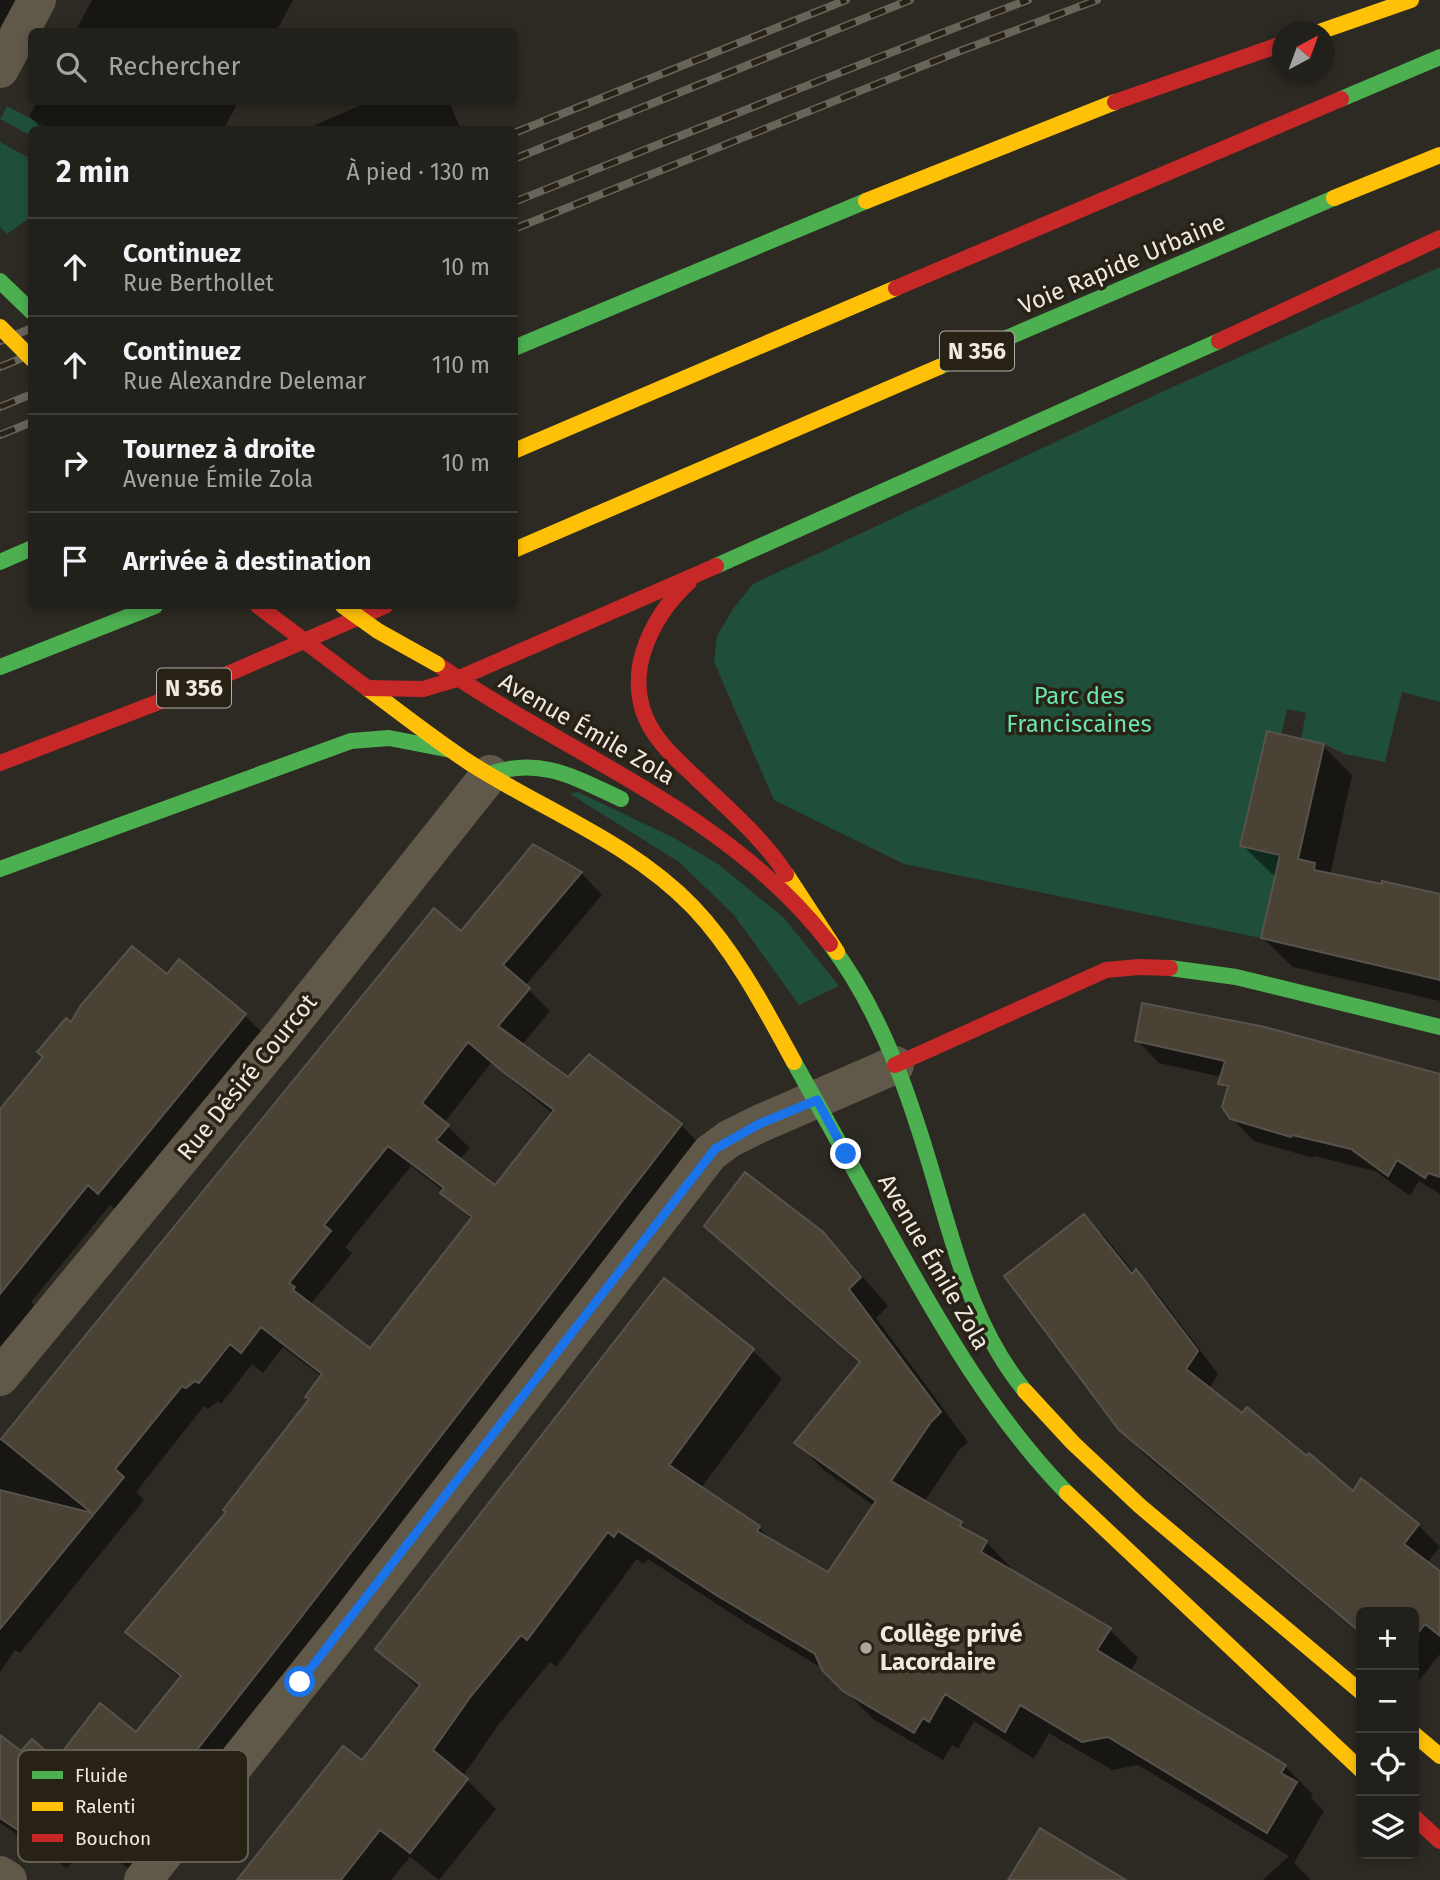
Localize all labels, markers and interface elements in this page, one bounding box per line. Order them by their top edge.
north arrow [1272,21,1335,84]
search box [28,28,518,105]
icon: search [52,48,90,86]
text: Rechercher [108,51,240,82]
text: 2 min [56,154,130,190]
text: À pied · 130 m [347,158,490,186]
street label: Voie Rapide Urbaine [1015,208,1229,320]
text: Continuez [123,238,241,269]
icon: ahead [56,248,94,286]
text: 10 m [441,253,490,281]
text: Rue Berthollet [123,269,274,297]
road number: N 356 [940,332,1014,370]
text: Continuez [123,336,241,367]
icon: ahead [56,346,94,384]
text: 110 m [432,351,490,379]
text: Rue Alexandre Delemar [123,367,366,395]
text: Tournez à droite [123,434,315,465]
icon: right [56,444,94,482]
text: 10 m [441,449,490,477]
text: Avenue Émile Zola [123,465,313,493]
icon: arrive [56,542,94,580]
text: Arrivée à destination [123,546,372,577]
street label: Avenue Émile Zola [494,666,680,791]
road number: N 356 [157,668,231,708]
park label: Parc des Franciscaines [1006,682,1152,738]
street label: Rue Désiré Courcot [171,988,323,1166]
route end [830,1138,861,1169]
street label: Avenue Émile Zola [872,1169,997,1355]
map controls [1356,1607,1419,1859]
button: + [1356,1607,1419,1670]
place label: Collège privé Lacordaire [880,1620,1022,1676]
marker: Collège privé Lacordaire [858,1640,874,1656]
route start [284,1666,315,1697]
button: − [1356,1670,1419,1733]
button: locate [1356,1733,1419,1796]
legend [18,1750,248,1862]
text: Fluide [75,1764,128,1787]
text: Ralenti [75,1795,136,1818]
button: layers [1356,1796,1419,1859]
text: Bouchon [75,1827,151,1850]

